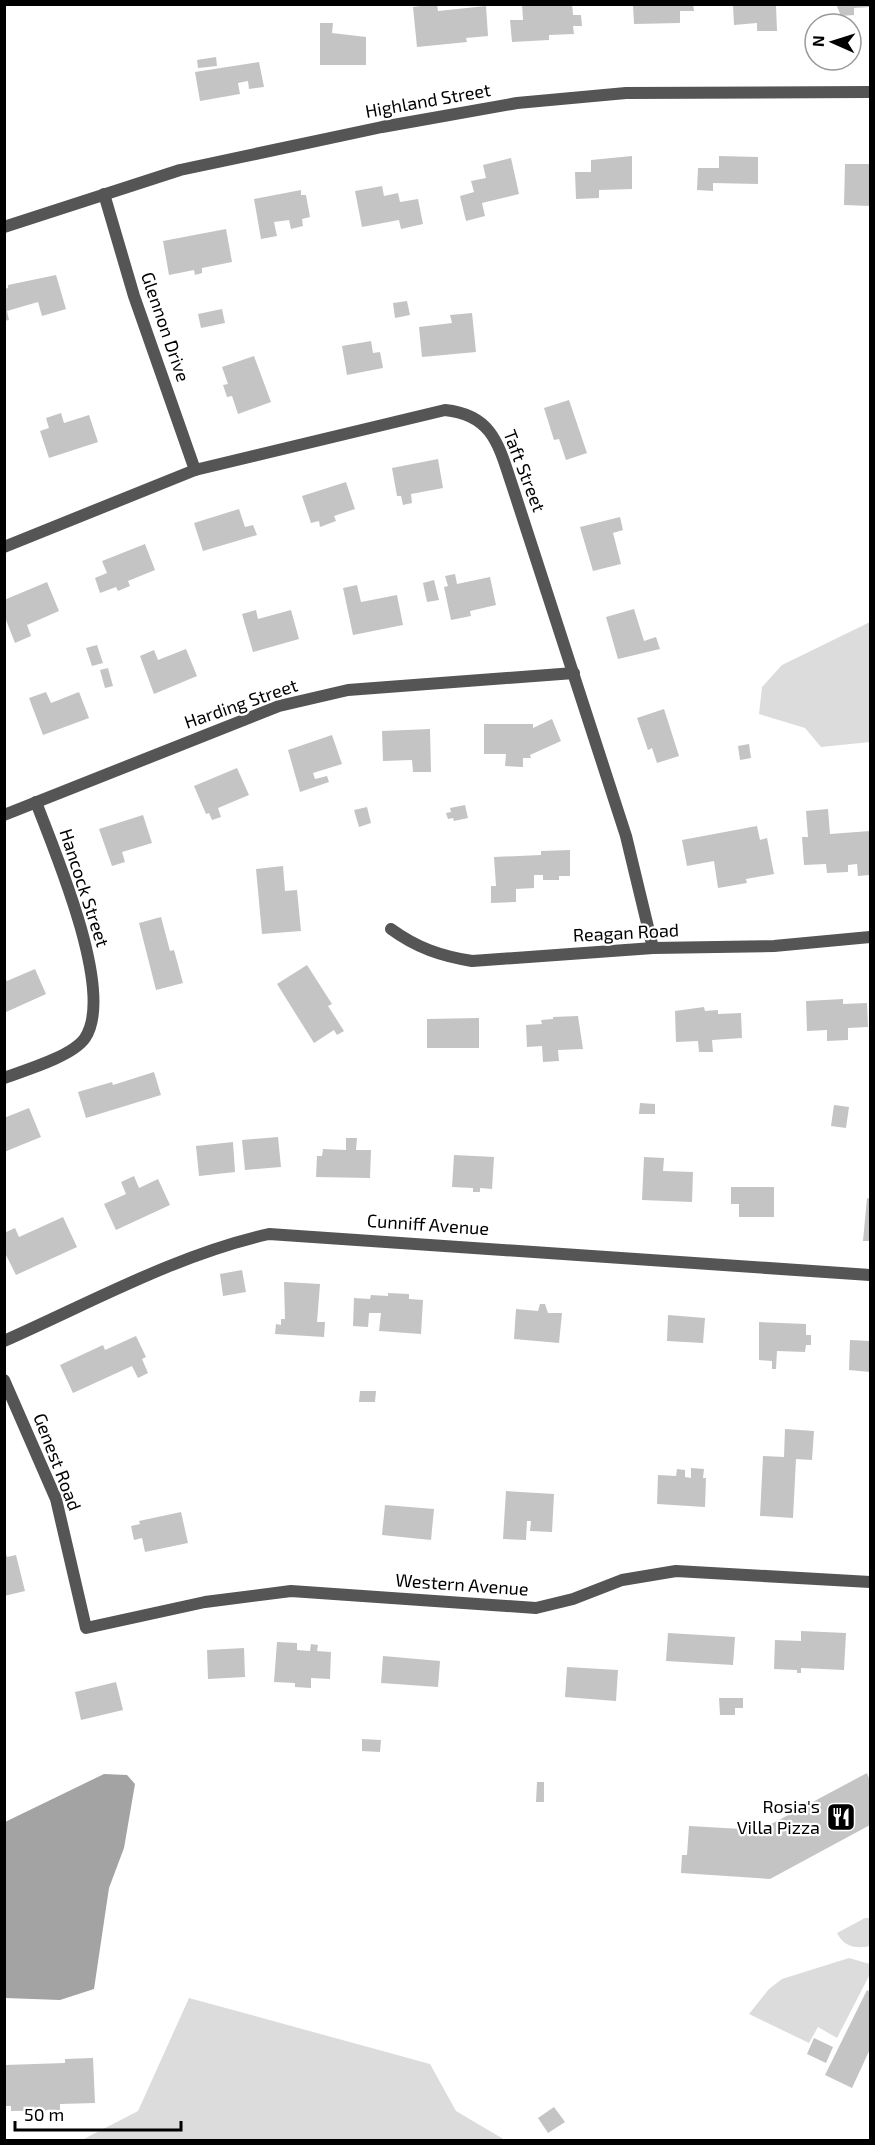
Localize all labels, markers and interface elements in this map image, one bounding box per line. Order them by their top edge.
north arrow [803,12,863,72]
text: N [808,35,827,47]
street label: Highland Street [363,78,492,122]
street label: Glennon Drive [137,269,195,384]
street label: Taft Street [499,426,551,515]
street label: Harding Street [181,673,300,733]
street label: Hancock Street [55,826,114,950]
street label: Reagan Road [572,918,680,946]
street label: Cunniff Avenue [366,1209,490,1239]
street label: Genest Road [29,1410,87,1513]
street label: Western Avenue [395,1568,530,1600]
place label: Rosia's Villa Pizza [737,1795,820,1838]
restaurant icon: Rosia's Villa Pizza [825,1801,857,1833]
scale bar [15,2094,182,2132]
text: 50 m [24,2103,64,2125]

